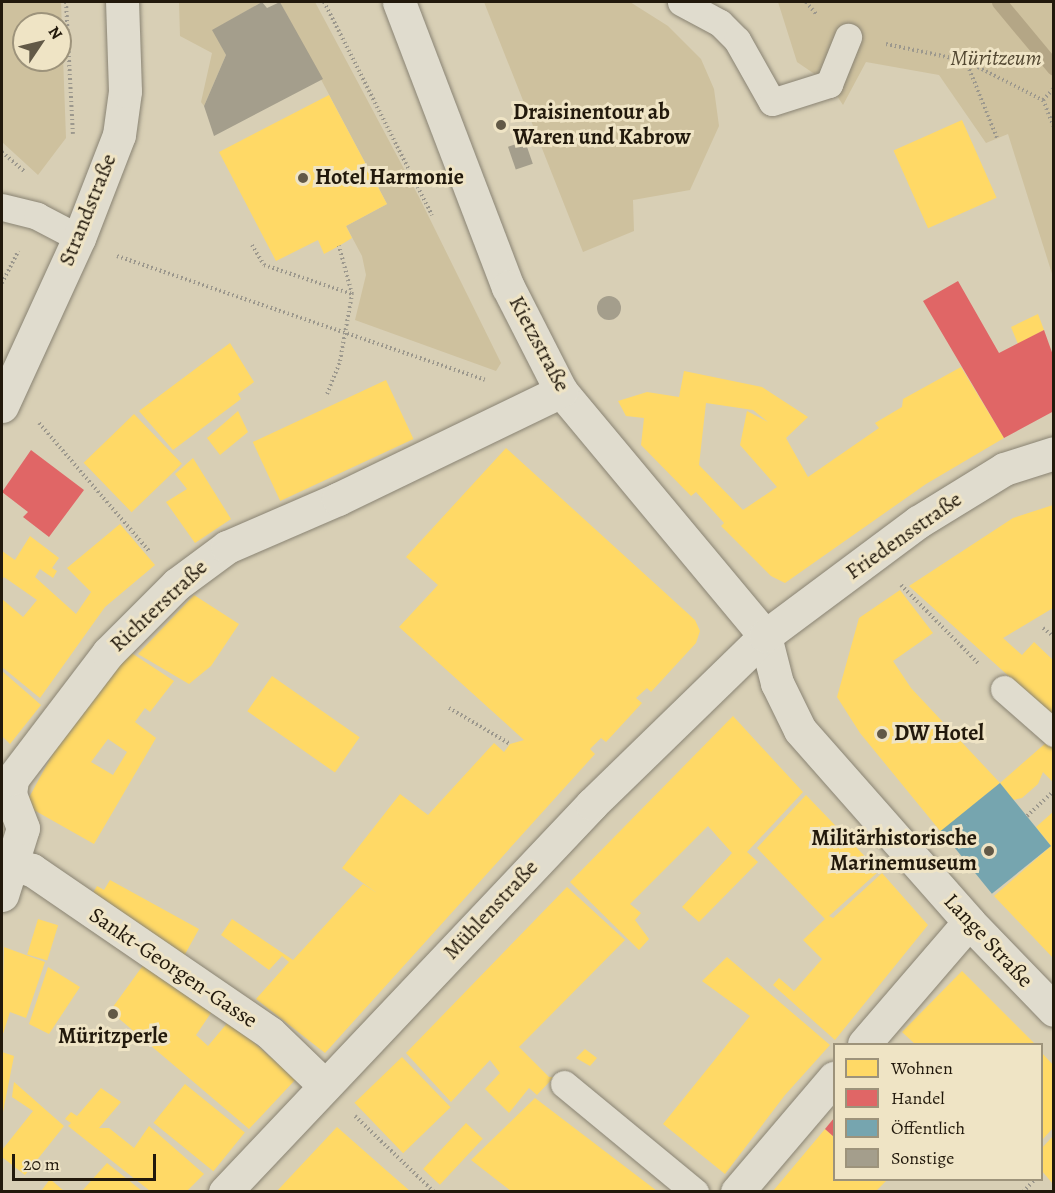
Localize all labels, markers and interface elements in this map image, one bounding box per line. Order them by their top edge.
north arrow [12,12,72,72]
text: N [43,22,67,44]
park label: Müritzeum [950,46,1042,72]
place label: Draisinentour ab Waren und Kabrow [513,99,691,150]
marker: Draisinentour ab Waren und Kabrow [494,118,508,132]
street label: Strandstraße [54,150,122,270]
place label: Hotel Harmonie [315,165,464,191]
marker: Hotel Harmonie [296,171,310,185]
street label: Kietzstraße [503,292,575,396]
street label: Friedensstraße [841,486,967,586]
street label: Richterstraße [105,554,213,658]
place label: DW Hotel [894,721,984,747]
marker: DW Hotel [875,727,889,741]
place label: Militärhistorische Marinemuseum [811,825,977,876]
marker: Militärhistorische Marinemuseum [982,844,996,858]
street label: Mühlenstraße [438,855,544,965]
street label: Lange Straße [938,889,1038,993]
street label: Sankt-Georgen-Gasse [84,902,262,1034]
marker: Müritzperle [106,1007,120,1021]
place label: Müritzperle [58,1024,168,1050]
legend [833,1043,1043,1181]
text: Wohnen [891,1056,953,1080]
text: Handel [891,1086,945,1110]
text: Öffentlich [891,1116,965,1140]
scale bar [15,1142,159,1180]
text: Sonstige [891,1146,954,1170]
text: 20 m [23,1152,60,1176]

